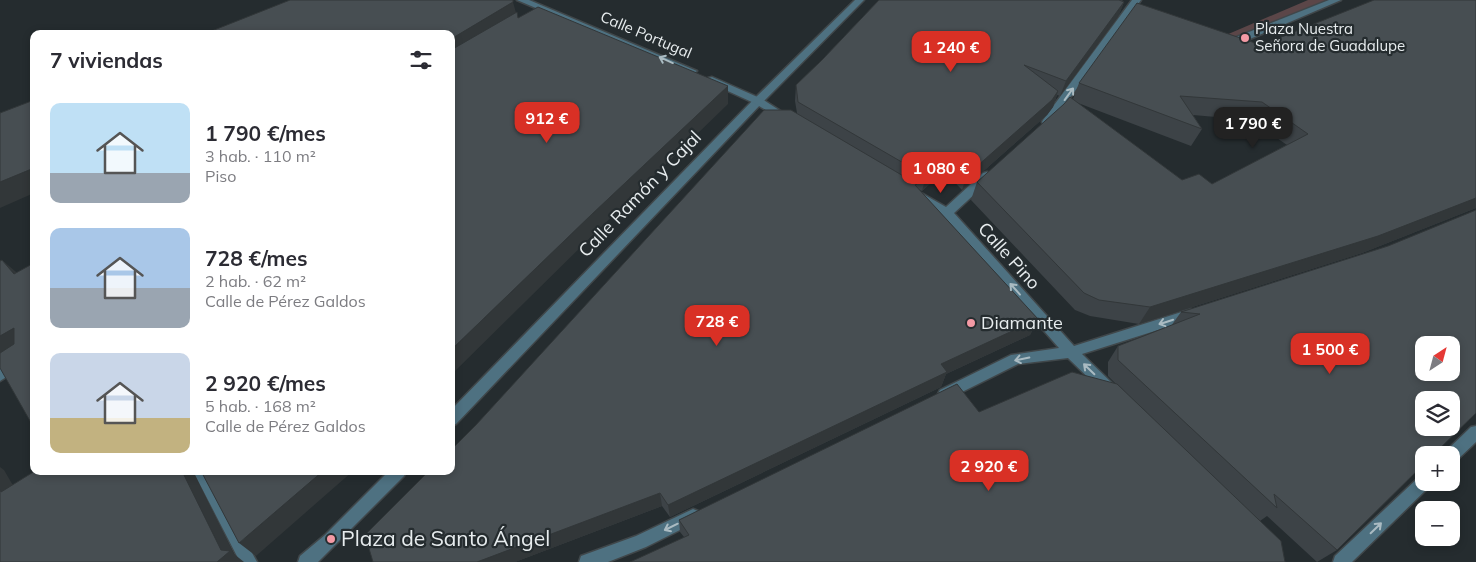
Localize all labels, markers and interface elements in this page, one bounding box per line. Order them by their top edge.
street label: Calle Portugal [598,7,695,62]
place label: Plaza Nuestra Señora de Guadalupe [1255,19,1405,55]
pin: 1 240 € [905,30,997,73]
marker: Plaza Nuestra Señora de Guadalupe [1239,32,1251,44]
text: 1 240 € [923,37,979,57]
icon: filters [407,46,435,74]
text: 7 viviendas [50,47,163,73]
one-way arrow [659,54,674,64]
one-way arrow [1064,87,1074,101]
pin: 912 € [512,102,582,144]
pin: 1 790 € [1207,106,1299,149]
text: 912 € [526,108,568,128]
text: 1 790 € [1225,113,1281,133]
text: 1 790 €/mes [205,120,326,146]
icon: home [90,123,150,183]
street label: Calle Ramón y Cajal [573,126,706,262]
text: 3 hab. · 110 m² [205,146,316,166]
pin: 1 080 € [895,152,987,194]
text: 1 080 € [913,158,969,178]
text: Piso [205,166,236,186]
street label: Calle Pino [973,217,1046,294]
text: 728 €/mes [205,245,307,271]
icon: home [90,248,150,308]
text: 2 hab. · 62 m² [205,271,306,291]
one-way arrow [1009,283,1021,296]
text: Calle de Pérez Galdos [205,291,366,311]
pin: 728 € [682,304,752,347]
text: 728 € [696,311,738,331]
place label: Diamante [981,311,1063,334]
marker: Diamante [965,317,977,329]
one-way arrow [1158,317,1174,327]
pin: 1 500 € [1284,332,1376,375]
north arrow [1415,336,1460,381]
map controls [1415,336,1460,546]
text: 1 500 € [1302,339,1358,359]
one-way arrow [1015,354,1031,364]
one-way arrow [1083,364,1095,376]
text: 2 920 €/mes [205,370,326,396]
icon: home [90,373,150,433]
button: layers [1415,391,1460,436]
text: 5 hab. · 168 m² [205,396,316,416]
text: Calle de Pérez Galdos [205,416,366,436]
button: + [1415,446,1460,491]
pin: 2 920 € [943,450,1035,492]
text: 2 920 € [961,456,1017,476]
button: − [1415,501,1460,546]
one-way arrow [1369,522,1382,534]
one-way arrow [664,523,679,532]
place label: Plaza de Santo Ángel [341,525,550,551]
marker: Plaza de Santo Ángel [325,533,337,545]

